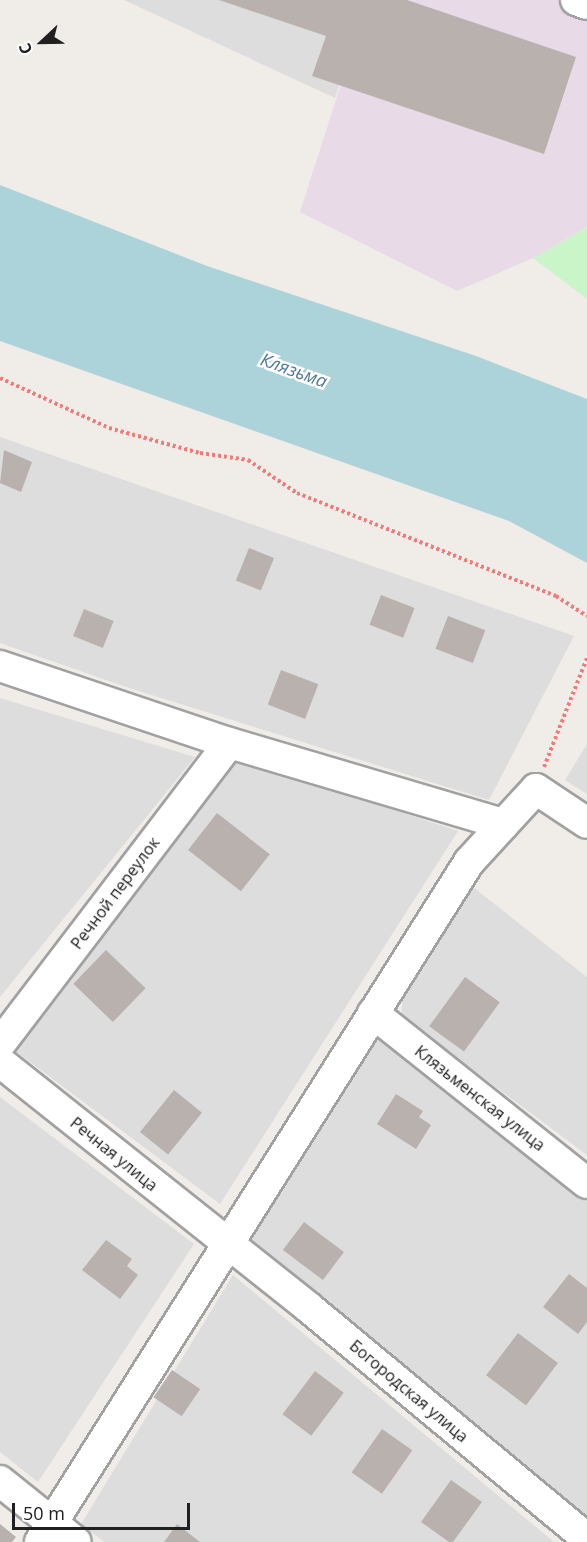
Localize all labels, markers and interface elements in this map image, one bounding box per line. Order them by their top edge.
north arrow [12,12,72,72]
text: С [13,40,37,58]
water label: Клязьма [258,348,330,392]
street label: Речной переулок [67,833,163,953]
street label: Клязьменская улица [411,1041,549,1155]
street label: Речная улица [67,1113,161,1195]
street label: Богородская улица [346,1336,472,1446]
scale bar [15,1491,194,1529]
text: 50 m [23,1501,65,1525]

